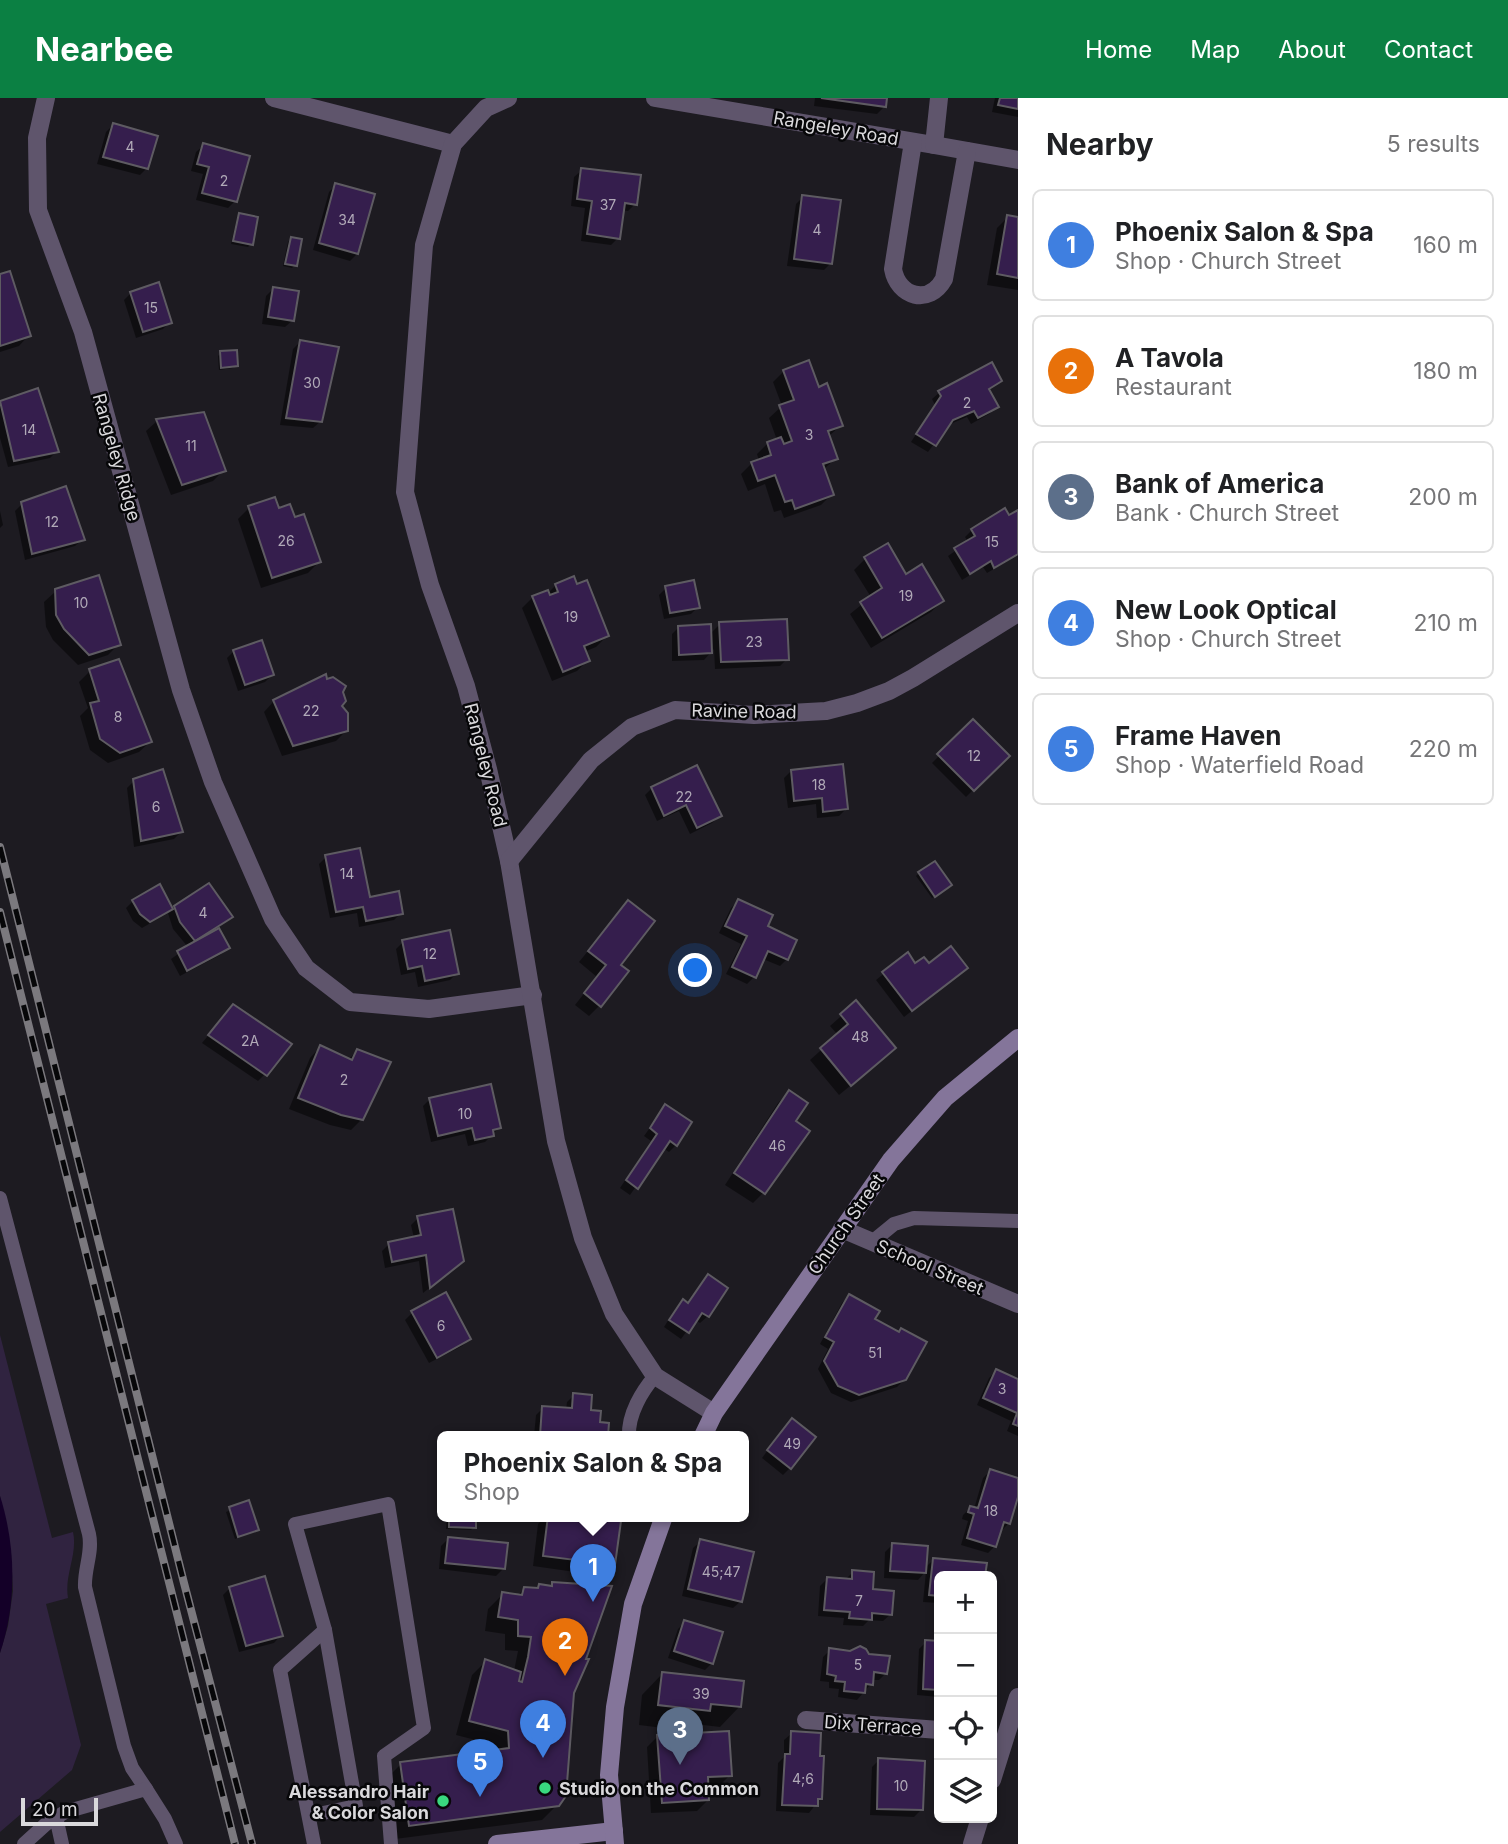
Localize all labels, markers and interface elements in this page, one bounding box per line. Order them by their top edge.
text: Nearbee [35,29,173,69]
text: Home [1085,35,1152,64]
text: Map [1190,35,1240,64]
text: About [1278,35,1346,64]
text: Contact [1384,35,1473,64]
street label: Rangeley Road [772,107,900,149]
text: Nearby [1046,126,1154,162]
text: 5 results [1387,130,1480,158]
house number: 4 [125,138,135,155]
house number: 2 [220,172,228,189]
house number: 37 [600,196,616,213]
house number: 34 [338,211,356,228]
text: Phoenix Salon & Spa [1115,216,1374,247]
house number: 4 [812,221,822,238]
text: 1 [1066,231,1076,259]
text: 160 m [1413,231,1478,259]
text: Shop · Church Street [1115,247,1341,275]
house number: 15 [144,299,158,316]
text: A Tavola [1115,342,1224,373]
text: 2 [1064,357,1078,385]
text: 180 m [1413,357,1478,385]
text: Restaurant [1115,373,1232,401]
house number: 30 [303,374,321,391]
street label: Rangeley Ridge [89,391,145,523]
house number: 2 [963,394,971,411]
house number: 14 [22,421,36,438]
house number: 3 [805,426,813,443]
house number: 11 [185,437,197,454]
text: Bank of America [1115,468,1324,499]
text: 3 [1064,483,1078,511]
text: 200 m [1408,483,1478,511]
text: Bank · Church Street [1115,499,1339,527]
house number: 12 [45,513,59,530]
house number: 26 [277,532,295,549]
house number: 15 [985,533,999,550]
house number: 19 [899,587,913,604]
house number: 10 [74,594,88,611]
text: New Look Optical [1115,594,1337,625]
house number: 19 [564,608,578,625]
text: 4 [1063,609,1079,637]
text: 210 m [1413,609,1478,637]
text: Shop · Church Street [1115,625,1341,653]
house number: 23 [745,633,763,650]
street label: Ravine Road [691,700,797,722]
street label: Rangeley Road [460,701,512,829]
house number: 22 [302,702,320,719]
house number: 8 [114,708,122,725]
text: Frame Haven [1115,720,1281,751]
text: 5 [1064,735,1078,763]
text: 220 m [1409,735,1478,763]
house number: 12 [967,747,981,764]
text: Shop · Waterfield Road [1115,751,1364,779]
house number: 18 [812,776,826,793]
house number: 22 [675,788,693,805]
house number: 6 [152,798,160,815]
house number: 14 [340,865,354,882]
house number: 4 [198,904,208,921]
house number: 12 [423,945,437,962]
your location [678,953,712,987]
house number: 48 [851,1028,869,1045]
house number: 2A [241,1032,259,1049]
house number: 2 [340,1071,348,1088]
house number: 10 [458,1105,472,1122]
house number: 46 [768,1137,786,1154]
street label: Church Street [804,1170,888,1278]
street label: School Street [873,1235,987,1299]
house number: 6 [437,1317,445,1334]
house number: 51 [868,1344,882,1361]
house number: 3 [998,1380,1006,1397]
popup [437,1431,749,1522]
house number: 49 [783,1435,801,1452]
text: Phoenix Salon & Spa [464,1447,722,1478]
text: Shop [464,1478,520,1506]
house number: 18 [984,1502,998,1519]
pin: 1 [570,1544,616,1602]
house number: 45;47 [702,1563,740,1580]
map controls [934,1571,997,1823]
button: + [934,1571,997,1634]
house number: 7 [855,1592,863,1609]
pin: 2 [542,1618,588,1676]
button: − [934,1634,997,1697]
house number: 5 [854,1656,862,1673]
house number: 39 [692,1685,710,1702]
button: locate [934,1697,997,1760]
pin: 4 [520,1700,566,1758]
pin: 3 [657,1707,703,1765]
street label: Dix Terrace [824,1711,922,1739]
pin: 5 [457,1739,503,1797]
button: layers [934,1760,997,1823]
house number: 4;6 [792,1770,814,1787]
house number: 10 [894,1777,908,1794]
place label: Studio on the Common [559,1778,759,1799]
marker: Studio on the Common [537,1780,553,1796]
place label: Alessandro Hair & Color Salon [288,1781,429,1823]
marker: Alessandro Hair & Color Salon [435,1793,451,1809]
scale bar [21,1795,98,1827]
text: 20 m [32,1798,78,1821]

